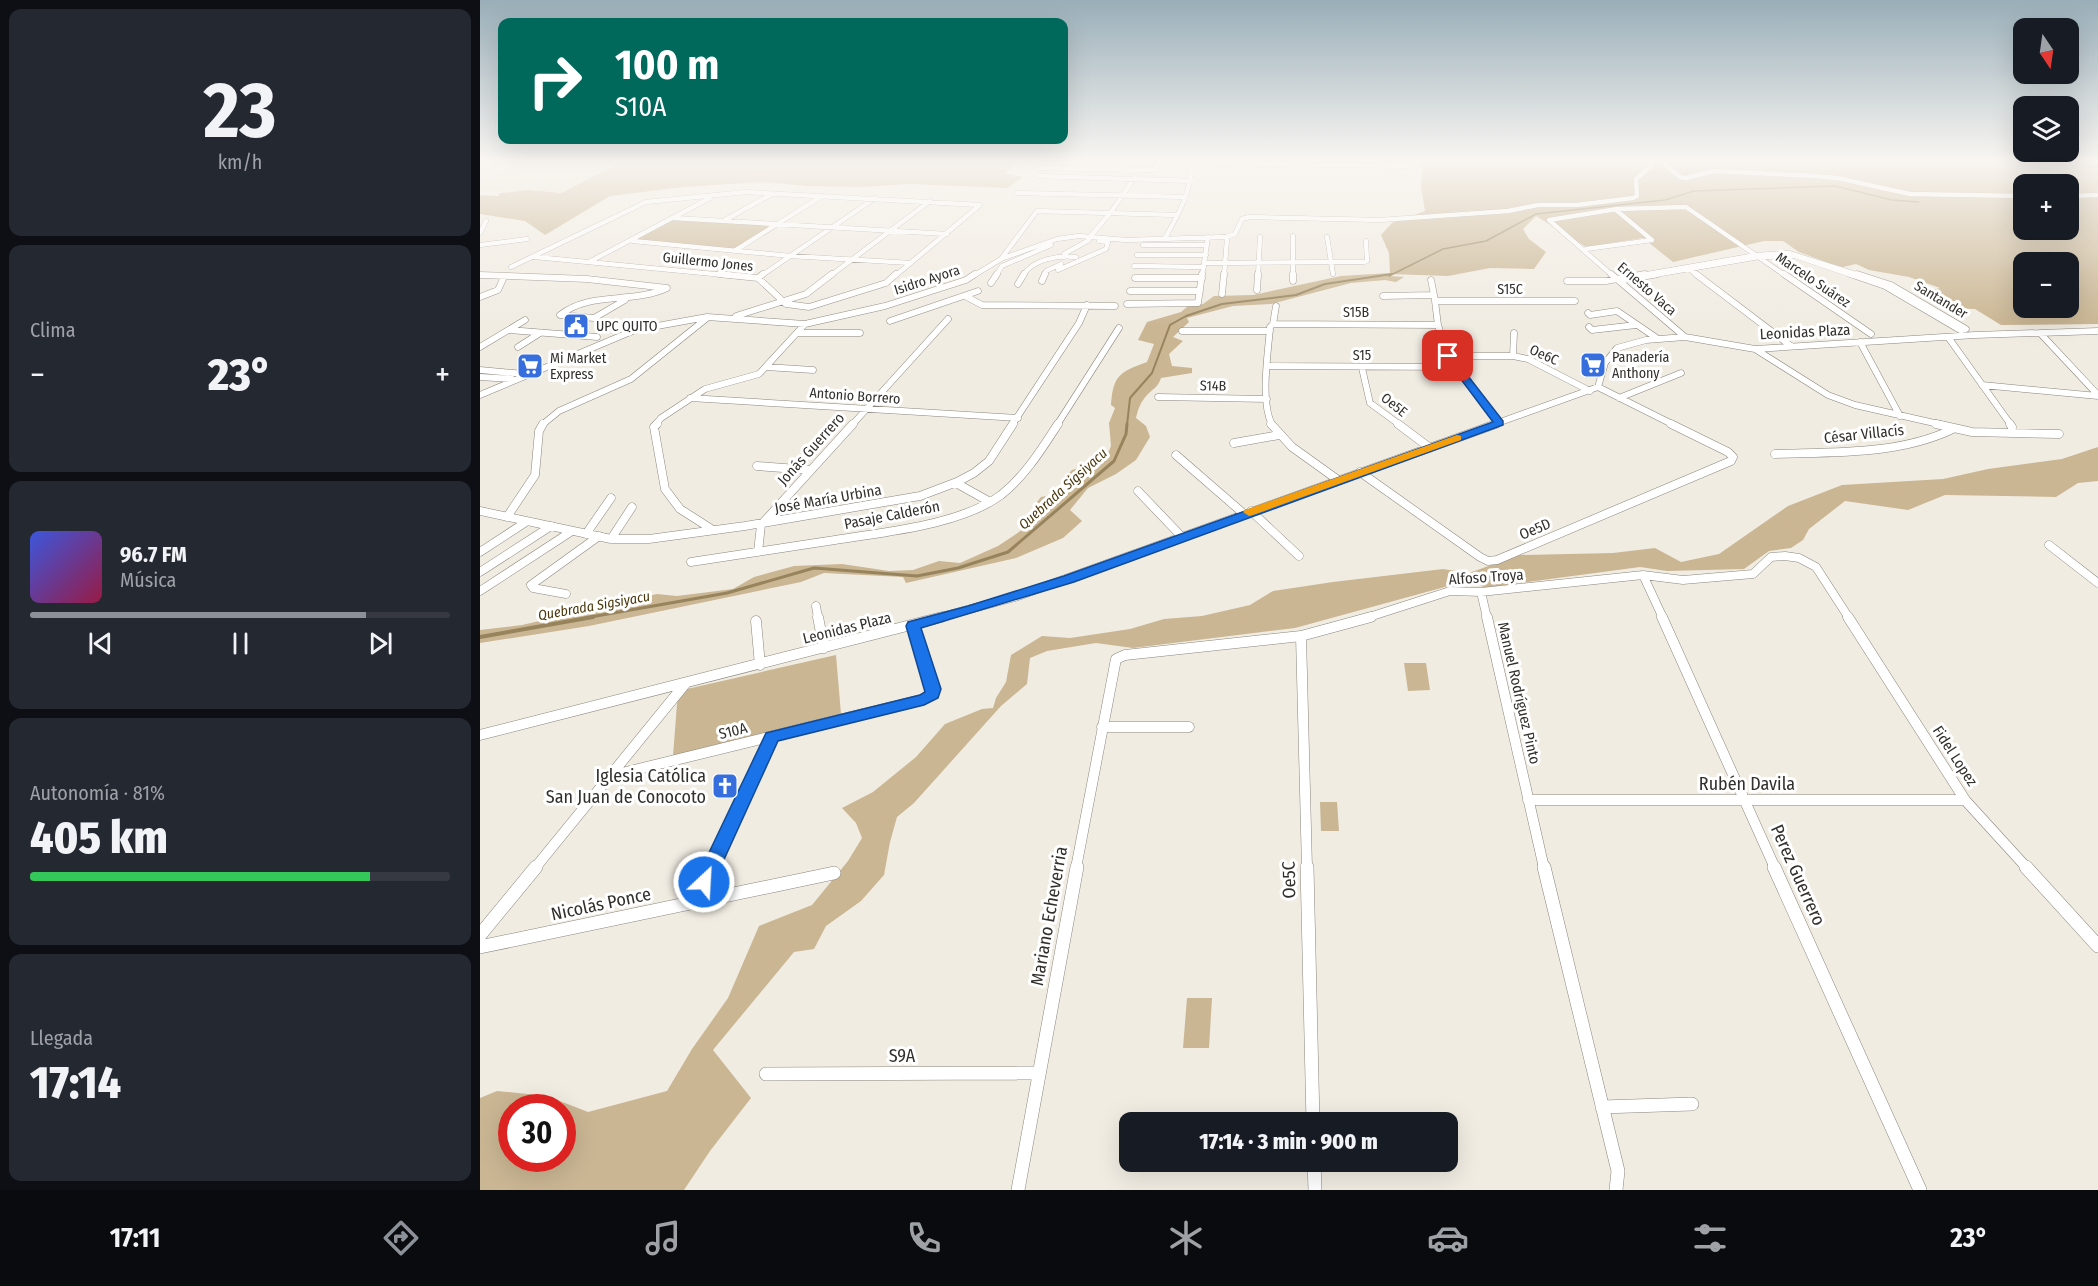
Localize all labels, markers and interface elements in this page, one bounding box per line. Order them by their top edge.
north arrow [2013,18,2079,84]
map controls [2013,18,2079,318]
text: 100 m [615,40,719,90]
icon: right [516,42,594,120]
text: 23 [203,64,277,158]
text: S10A [615,91,666,123]
button: layers [2013,96,2079,162]
text: km/h [218,150,262,174]
button: + [2013,174,2079,240]
street label: Guillermo Jones [662,249,754,275]
street label: Marcelo Suárez [1773,249,1854,311]
button: − [2013,252,2079,318]
street label: Ernesto Vaca [1614,259,1680,319]
street label: Isidro Ayora [892,261,962,299]
street label: Santander [1911,277,1971,323]
street label: S15C [1497,281,1523,298]
street label: S15B [1343,304,1369,321]
public building icon: UPC QUITO [561,311,591,341]
text: Clima [30,318,75,342]
place label: UPC QUITO [596,318,658,335]
street label: Leonidas Plaza [1759,321,1851,343]
pin [1422,330,1473,381]
icon: arrive [1431,339,1464,372]
street label: Oe6C [1527,341,1561,369]
street label: S15 [1353,347,1371,364]
text: 23° [208,348,272,402]
place label: Panadería Anthony [1612,349,1670,382]
place label: Mi Market Express [550,350,607,383]
supermarket icon: Panadería Anthony [1578,350,1608,380]
supermarket icon: Mi Market Express [515,351,545,381]
text: − [30,355,45,395]
text: + [435,355,450,395]
street label: S14B [1200,377,1227,395]
street label: Antonio Borrero [809,384,901,408]
street label: Oe5E [1378,389,1411,421]
street label: Jonás Guerrero [774,409,848,489]
street label: César Villacís [1823,421,1905,447]
water label: Quebrada Sigsiyacu [1015,445,1111,533]
street label: José María Urbina [773,481,883,517]
street label: Pasaje Calderón [843,497,941,533]
street label: Oe5D [1517,514,1553,544]
text: 96.7 FM [120,541,187,568]
street label: Alfoso Troya [1448,565,1524,589]
text: Música [120,568,176,592]
water label: Quebrada Sigsiyacu [537,588,651,624]
street label: Leonidas Plaza [801,608,893,648]
street label: Manuel Rodríguez Pinto [1494,620,1544,766]
icon: previous [84,627,117,660]
icon: pause [224,627,257,660]
icon: next [364,627,397,660]
street label: S10A [717,719,749,743]
street label: Fidel Lopez [1929,722,1981,790]
place label: Iglesia Católica San Juan de Conocoto [546,765,706,808]
church icon: Iglesia Católica San Juan de Conocoto [710,771,740,801]
street label: Rubén Davila [1699,773,1795,795]
text: Autonomía · 81% [30,781,165,805]
text: 405 km [30,811,168,865]
street label: Perez Guerrero [1766,821,1830,929]
street label: Mariano Echeverria [1026,844,1072,987]
position arrow [672,850,736,914]
street label: Oe5C [1278,861,1300,899]
street label: Nicolás Ponce [549,883,653,925]
text: Llegada [30,1026,93,1050]
street label: S9A [889,1045,916,1067]
text: 17:14 [30,1056,121,1110]
speed limit sign: 30 [498,1094,576,1172]
text: 17:14 · 3 min · 900 m [1199,1128,1378,1155]
icon: directions [380,1217,422,1259]
icon: music [642,1217,684,1259]
icon: phone [903,1217,945,1259]
icon: climate [1165,1217,1207,1259]
icon: car [1427,1217,1469,1259]
icon: filters [1689,1217,1731,1259]
text: 17:11 [110,1222,160,1254]
text: 23° [1950,1222,1988,1254]

